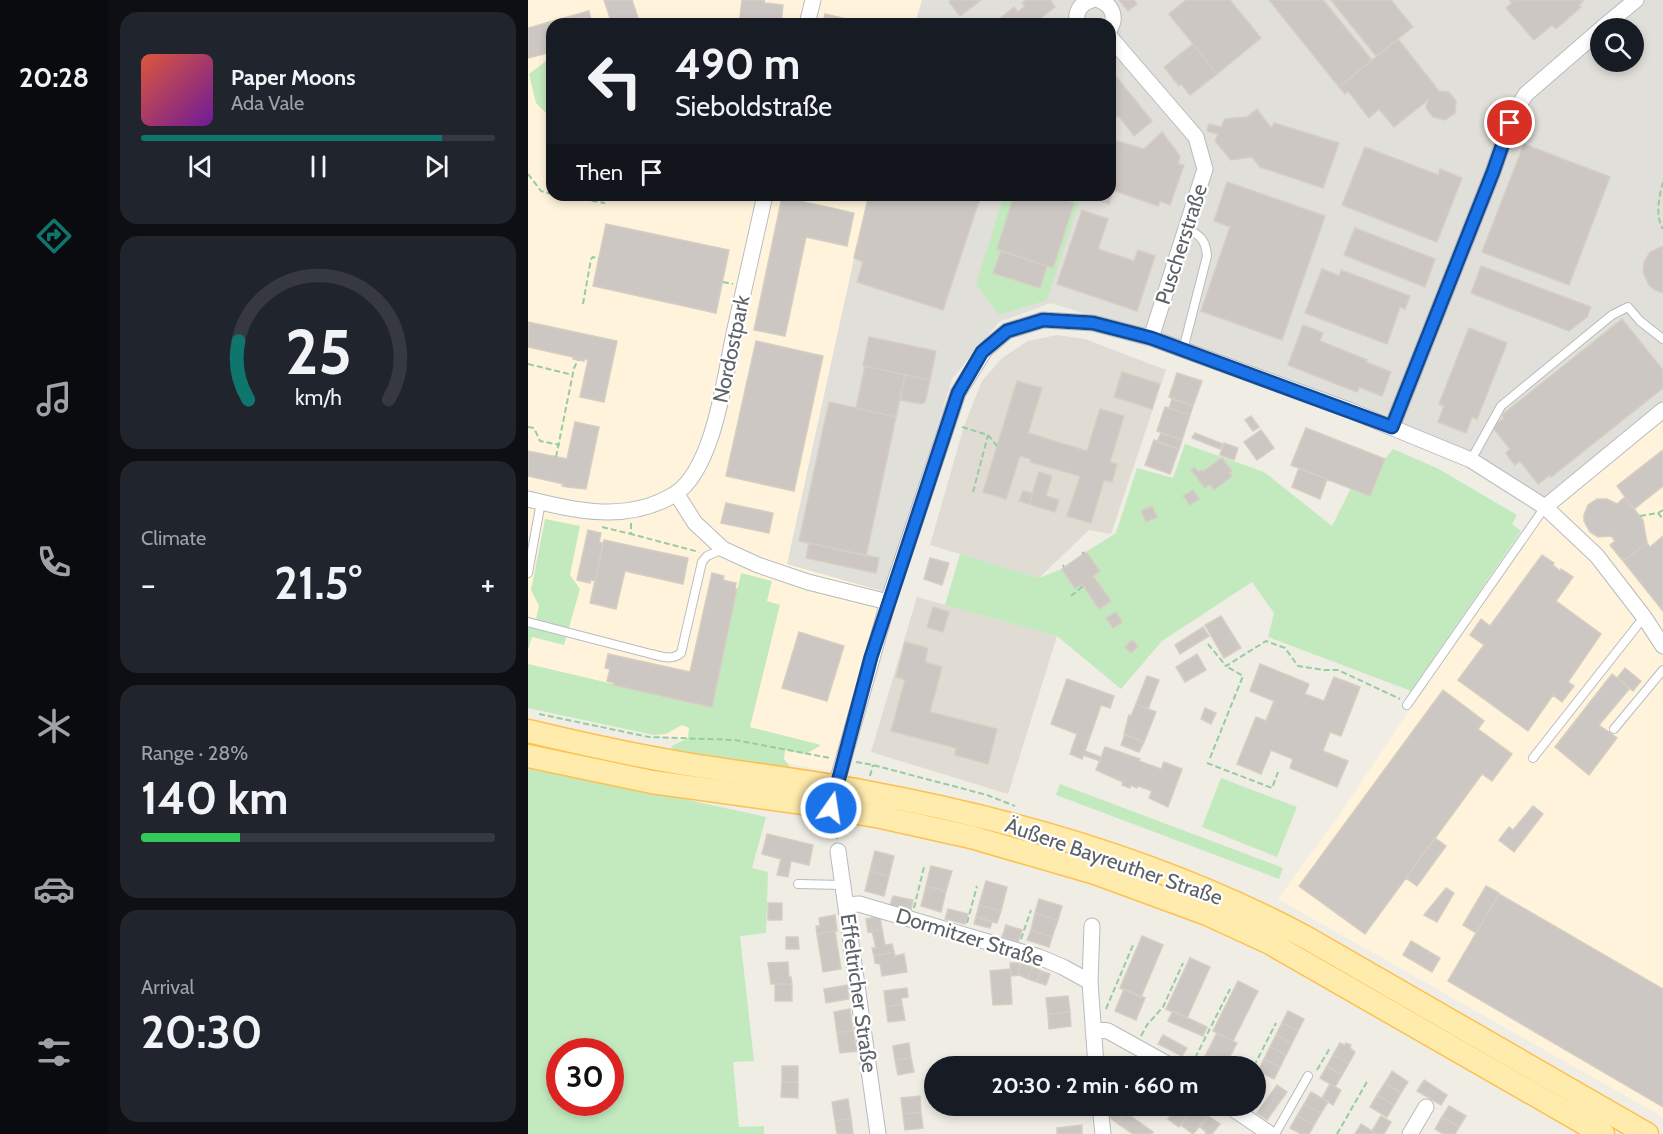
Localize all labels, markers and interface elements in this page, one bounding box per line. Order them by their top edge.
map controls [1590,18,1644,72]
button: search [1590,18,1644,72]
text: 490 m [675,38,800,90]
icon: left [576,42,654,120]
text: 20:28 [19,61,89,94]
text: Paper Moons [231,64,355,91]
text: Sieboldstraße [675,90,832,123]
text: Ada Vale [231,91,304,115]
pin [1484,97,1535,148]
icon: arrive [1493,106,1526,139]
icon: previous [184,150,217,183]
icon: pause [302,150,335,183]
icon: next [420,150,453,183]
icon: arrive [635,156,668,189]
text: Then [576,159,623,186]
street label: Puscherstraße [1150,180,1212,307]
icon: directions [33,215,75,257]
street label: Nordostpark [707,292,755,405]
text: 25 [285,314,351,390]
icon: music [33,378,75,420]
text: km/h [295,384,341,410]
text: Climate [141,526,206,550]
icon: phone [33,541,75,583]
text: 21.5° [274,556,362,610]
text: − [141,564,156,604]
text: + [480,564,495,604]
icon: climate [33,705,75,747]
text: Range · 28% [141,741,248,765]
text: 140 km [141,771,288,825]
position arrow [799,776,863,840]
street label: Äußere Bayreuther Straße [1002,812,1226,910]
icon: car [33,868,75,910]
street label: Dormitzer Straße [893,903,1047,971]
street label: Effeltricher Straße [835,912,883,1074]
text: Arrival [141,975,194,999]
text: 20:30 [141,1005,263,1059]
icon: filters [33,1031,75,1073]
speed limit sign: 30 [546,1038,624,1116]
text: 20:30 · 2 min · 660 m [992,1072,1198,1099]

